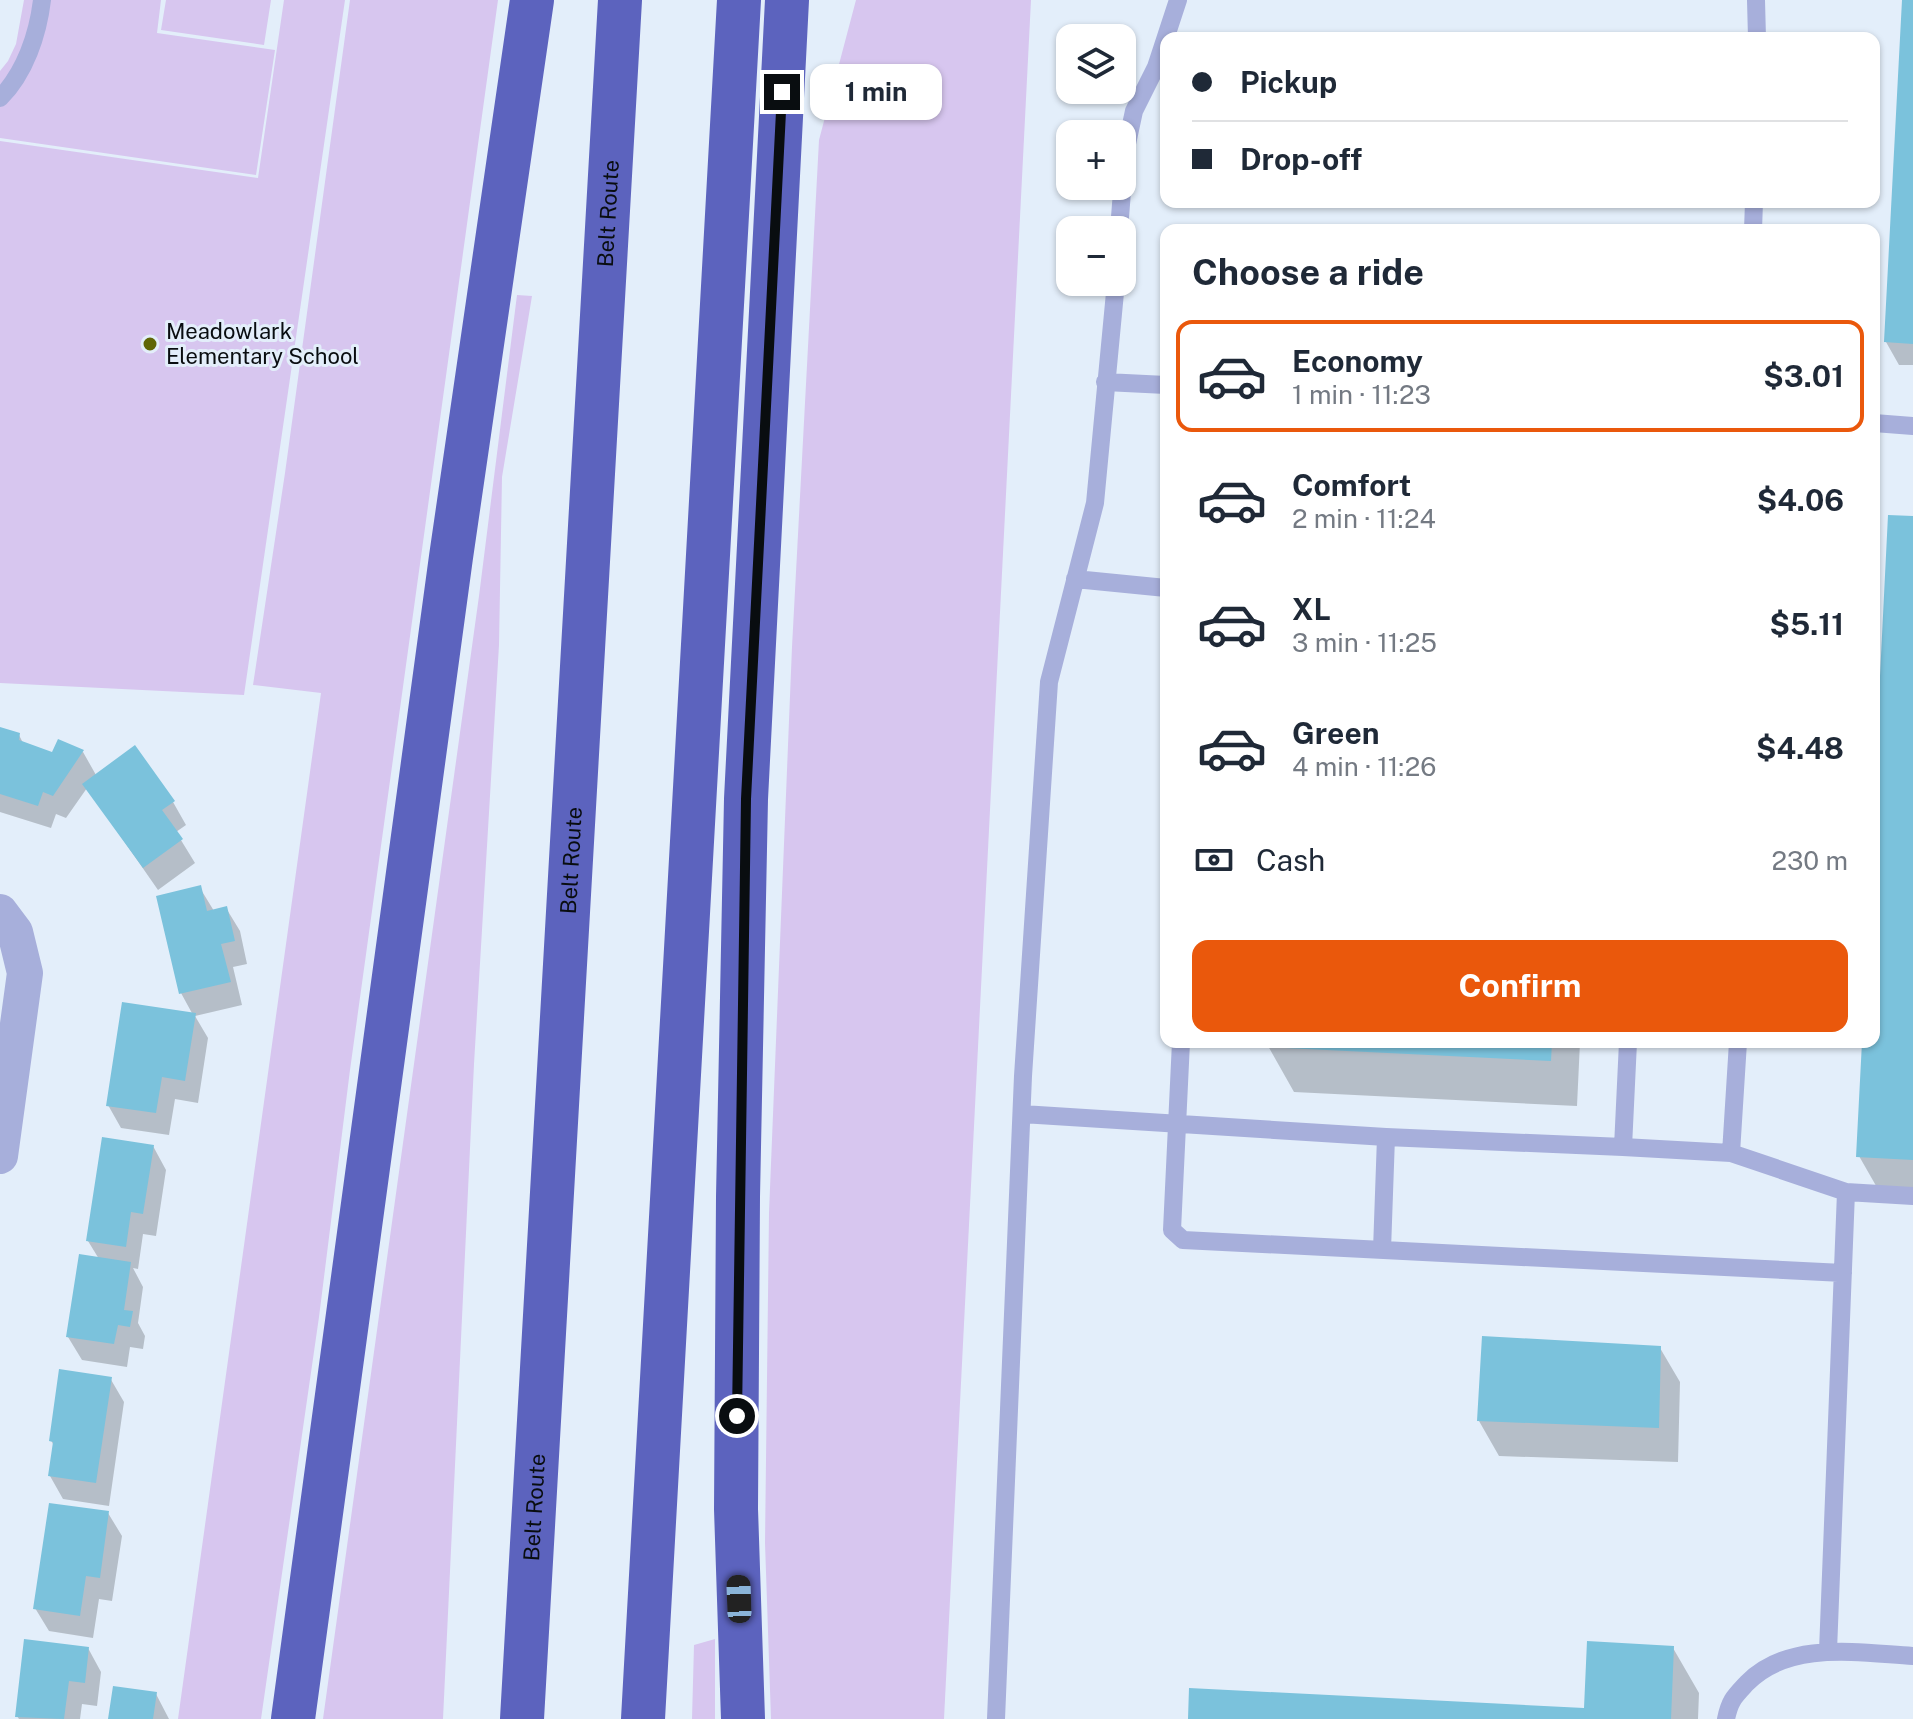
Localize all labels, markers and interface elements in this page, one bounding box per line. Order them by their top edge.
map controls [1056,24,1136,296]
button: layers [1056,24,1136,104]
callout: 1 min [810,64,942,120]
text: Pickup [1240,64,1337,100]
route end [764,74,800,110]
text: 1 min [845,76,907,107]
button: + [1056,120,1136,200]
text: Drop-off [1240,141,1362,177]
street label: Belt Route [592,159,624,268]
button: − [1056,216,1136,296]
text: Choose a ride [1192,251,1424,293]
place label: Meadowlark Elementary School [166,318,359,369]
marker: Meadowlark Elementary School [141,335,159,353]
icon: car [1196,340,1268,412]
text: Economy [1292,343,1423,379]
text: $3.01 [1763,358,1844,394]
text: 1 min · 11:23 [1292,379,1431,410]
icon: car [1196,464,1268,536]
text: Comfort [1292,467,1411,503]
text: $4.06 [1757,482,1844,518]
text: 2 min · 11:24 [1292,503,1436,534]
icon: car [1196,588,1268,660]
text: XL [1292,591,1331,627]
text: $5.11 [1770,606,1844,642]
text: 3 min · 11:25 [1292,627,1437,658]
icon: car [1196,712,1268,784]
text: Green [1292,715,1379,751]
text: $4.48 [1756,730,1844,766]
text: 4 min · 11:26 [1292,751,1436,782]
street label: Belt Route [555,806,587,915]
icon: cash [1192,838,1236,882]
text: Cash [1256,842,1325,878]
text: 230 m [1772,845,1848,876]
button: Confirm [1192,940,1848,1032]
route start [719,1398,755,1434]
street label: Belt Route [518,1453,550,1562]
car [726,1575,752,1623]

